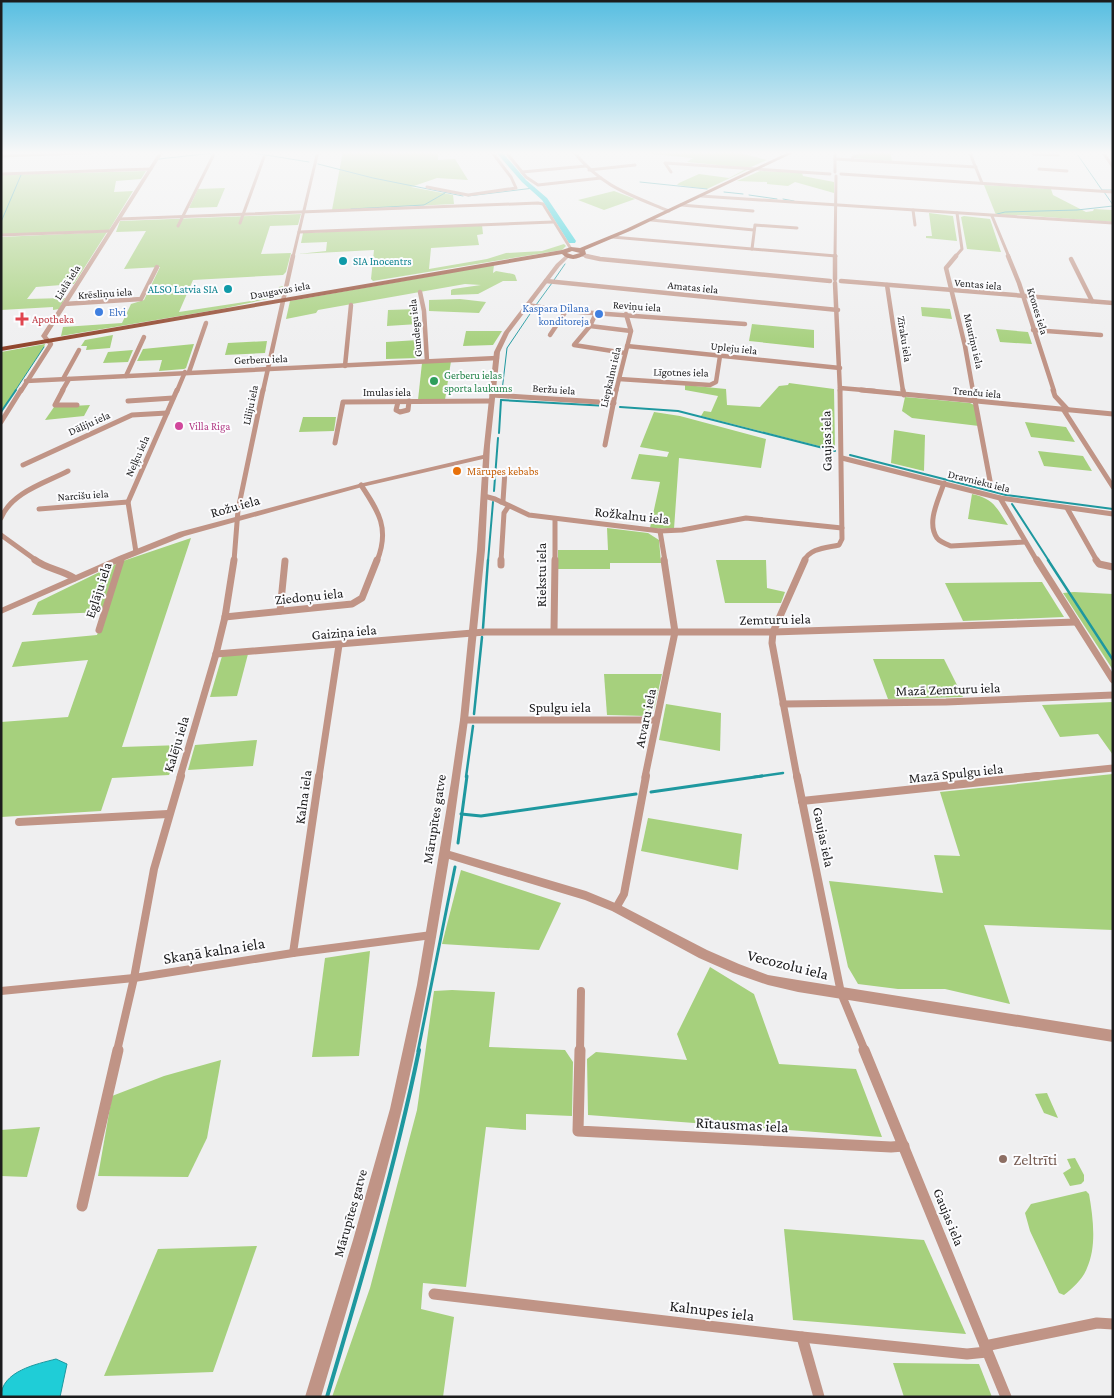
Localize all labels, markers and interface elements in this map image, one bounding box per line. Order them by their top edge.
marker: SIA Inocentrs [337,255,349,267]
place label: SIA Inocentrs [353,255,412,267]
street label: Lielā iela [52,262,82,302]
street label: Ventas iela [954,276,1002,292]
street label: Amatas iela [667,278,719,296]
street label: Daugavas iela [249,279,311,302]
place label: ALSO Latvia SIA [148,283,219,295]
marker: ALSO Latvia SIA [222,283,234,295]
street label: Krēsliņu iela [77,285,133,303]
street label: Krones iela [1025,286,1051,336]
street label: Gundegu iela [406,298,425,358]
street label: Reviņu iela [612,298,661,316]
place label: Kaspara Dilana konditoreja [522,302,589,328]
marker: Elvi [93,306,105,318]
place label: Elvi [109,306,126,318]
marker: Kaspara Dilana konditoreja [593,308,605,320]
street label: Mauriņu iela [960,312,986,370]
marker: Apotheka [16,313,28,325]
place label: Apotheka [32,313,74,326]
street label: Zīraku iela [895,315,915,363]
street label: Upleju iela [710,340,758,357]
street label: Liepkalnu iela [597,346,624,409]
street label: Gerberu iela [234,352,288,366]
street label: Līgotnes iela [653,366,709,379]
place label: Gerberu ielas sporta laukums [444,369,512,395]
marker: Gerberu ielas sporta laukums [428,375,440,387]
street label: Beržu iela [532,382,576,396]
street label: Liliju iela [240,384,261,426]
street label: Trenču iela [952,384,1002,400]
street label: Imulas iela [363,386,411,398]
street label: Dāliju iela [66,408,112,438]
street label: Gaujas iela [817,410,836,472]
marker: Villa Riga [173,420,185,432]
place label: Villa Riga [189,420,230,433]
street label: Neļķu iela [123,434,153,479]
marker: Mārupes kebabs [451,465,463,477]
place label: Mārupes kebabs [467,465,539,478]
street label: Dravnieku iela [947,467,1011,495]
street label: Narcišu iela [57,487,109,503]
street label: Rožu iela [209,491,262,521]
street label: Rožkalnu iela [594,503,671,527]
street label: Riekstu iela [533,542,549,607]
street label: Eglāju iela [81,560,116,620]
street label: Ziedoņu iela [274,584,345,610]
street label: Zemturu iela [739,610,812,628]
street label: Gaiziņa iela [311,621,378,645]
street label: Mazā Zemturu iela [895,679,1001,699]
street label: Atvaru iela [631,686,659,749]
street label: Spulgu iela [529,699,591,715]
street label: Kalēju iela [160,714,193,774]
street label: Mazā Spulgu iela [908,760,1005,786]
street label: Kalna iela [291,768,315,825]
street label: Mārupītes gatve [419,773,449,865]
street label: Gaujas iela [809,806,838,869]
street label: Skaņā kalna iela [162,934,267,969]
street label: Vecozolu iela [745,946,831,983]
street label: Rītausmas iela [695,1114,789,1135]
place label: Zeltrīti [1013,1151,1057,1168]
marker: Zeltrīti [997,1153,1009,1165]
street label: Mārupītes gatve [330,1167,370,1259]
street label: Gaujas iela [929,1186,968,1249]
street label: Kalnupes iela [668,1297,756,1325]

